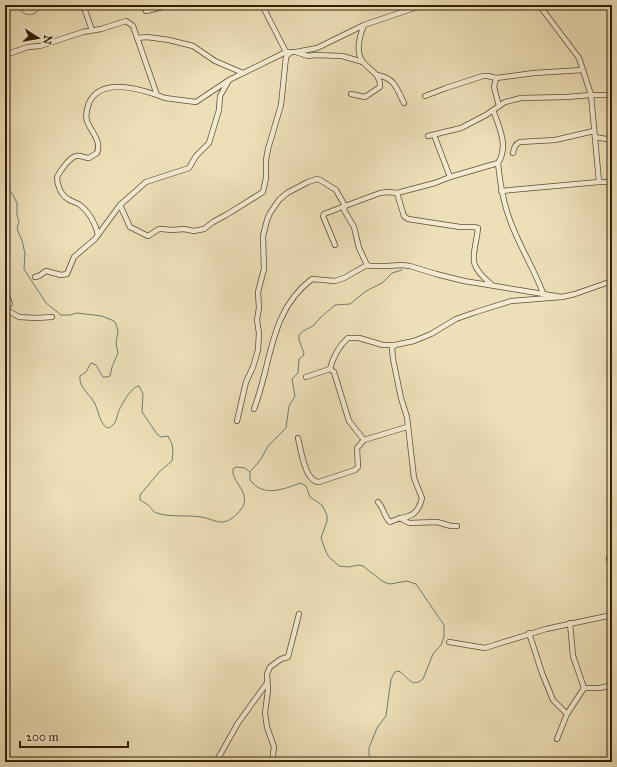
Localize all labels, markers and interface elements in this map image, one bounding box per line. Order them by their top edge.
north arrow [18,18,58,58]
text: N [40,34,55,46]
scale bar [20,723,128,749]
text: 200 m [26,730,59,744]

